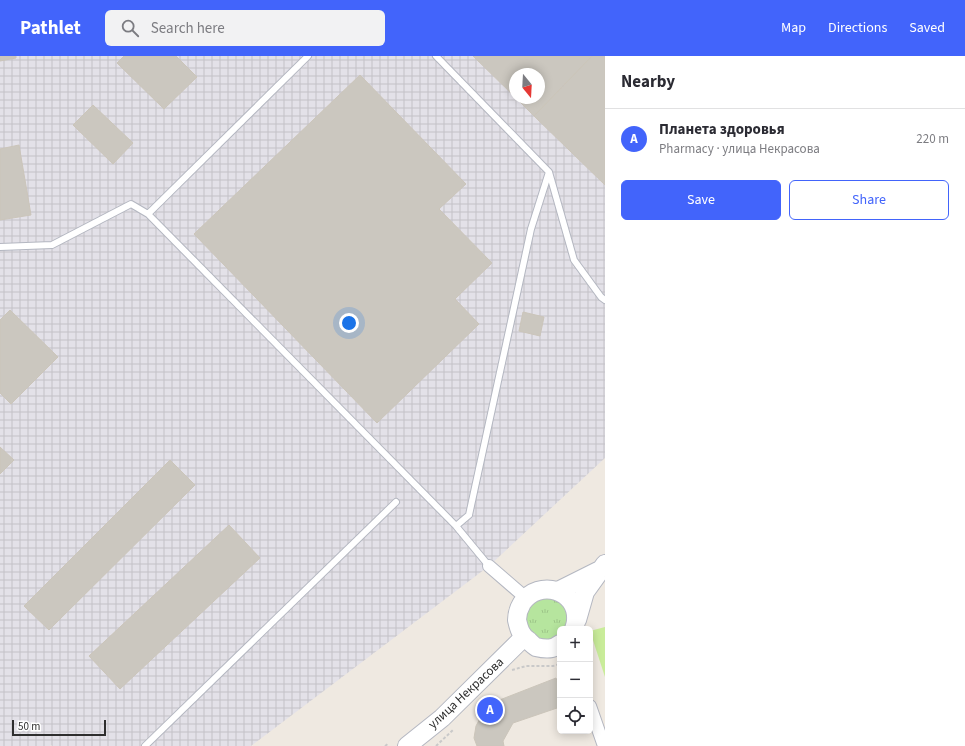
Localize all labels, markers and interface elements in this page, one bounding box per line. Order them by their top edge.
search box [105,10,385,46]
text: Pathlet [20,15,81,42]
icon: search [119,17,141,39]
text: Search here [151,18,225,39]
text: Map [781,18,806,38]
text: Directions [828,18,887,38]
text: Saved [909,18,945,38]
north arrow [509,68,545,104]
text: Nearby [621,70,675,94]
text: Планета здоровья [659,119,785,140]
text: A [630,130,638,148]
text: 220 m [916,130,949,148]
text: Pharmacy · улица Некрасова [659,140,820,158]
button: Save [621,180,781,220]
button: Share [789,180,949,220]
your location [339,313,359,333]
map controls [557,626,593,734]
button: + [557,626,593,662]
street label: улица Некрасова [424,653,508,733]
button: − [557,662,593,698]
pin: A [477,695,503,725]
button: locate [557,698,593,734]
scale bar [12,718,106,737]
text: 50 m [18,719,40,734]

